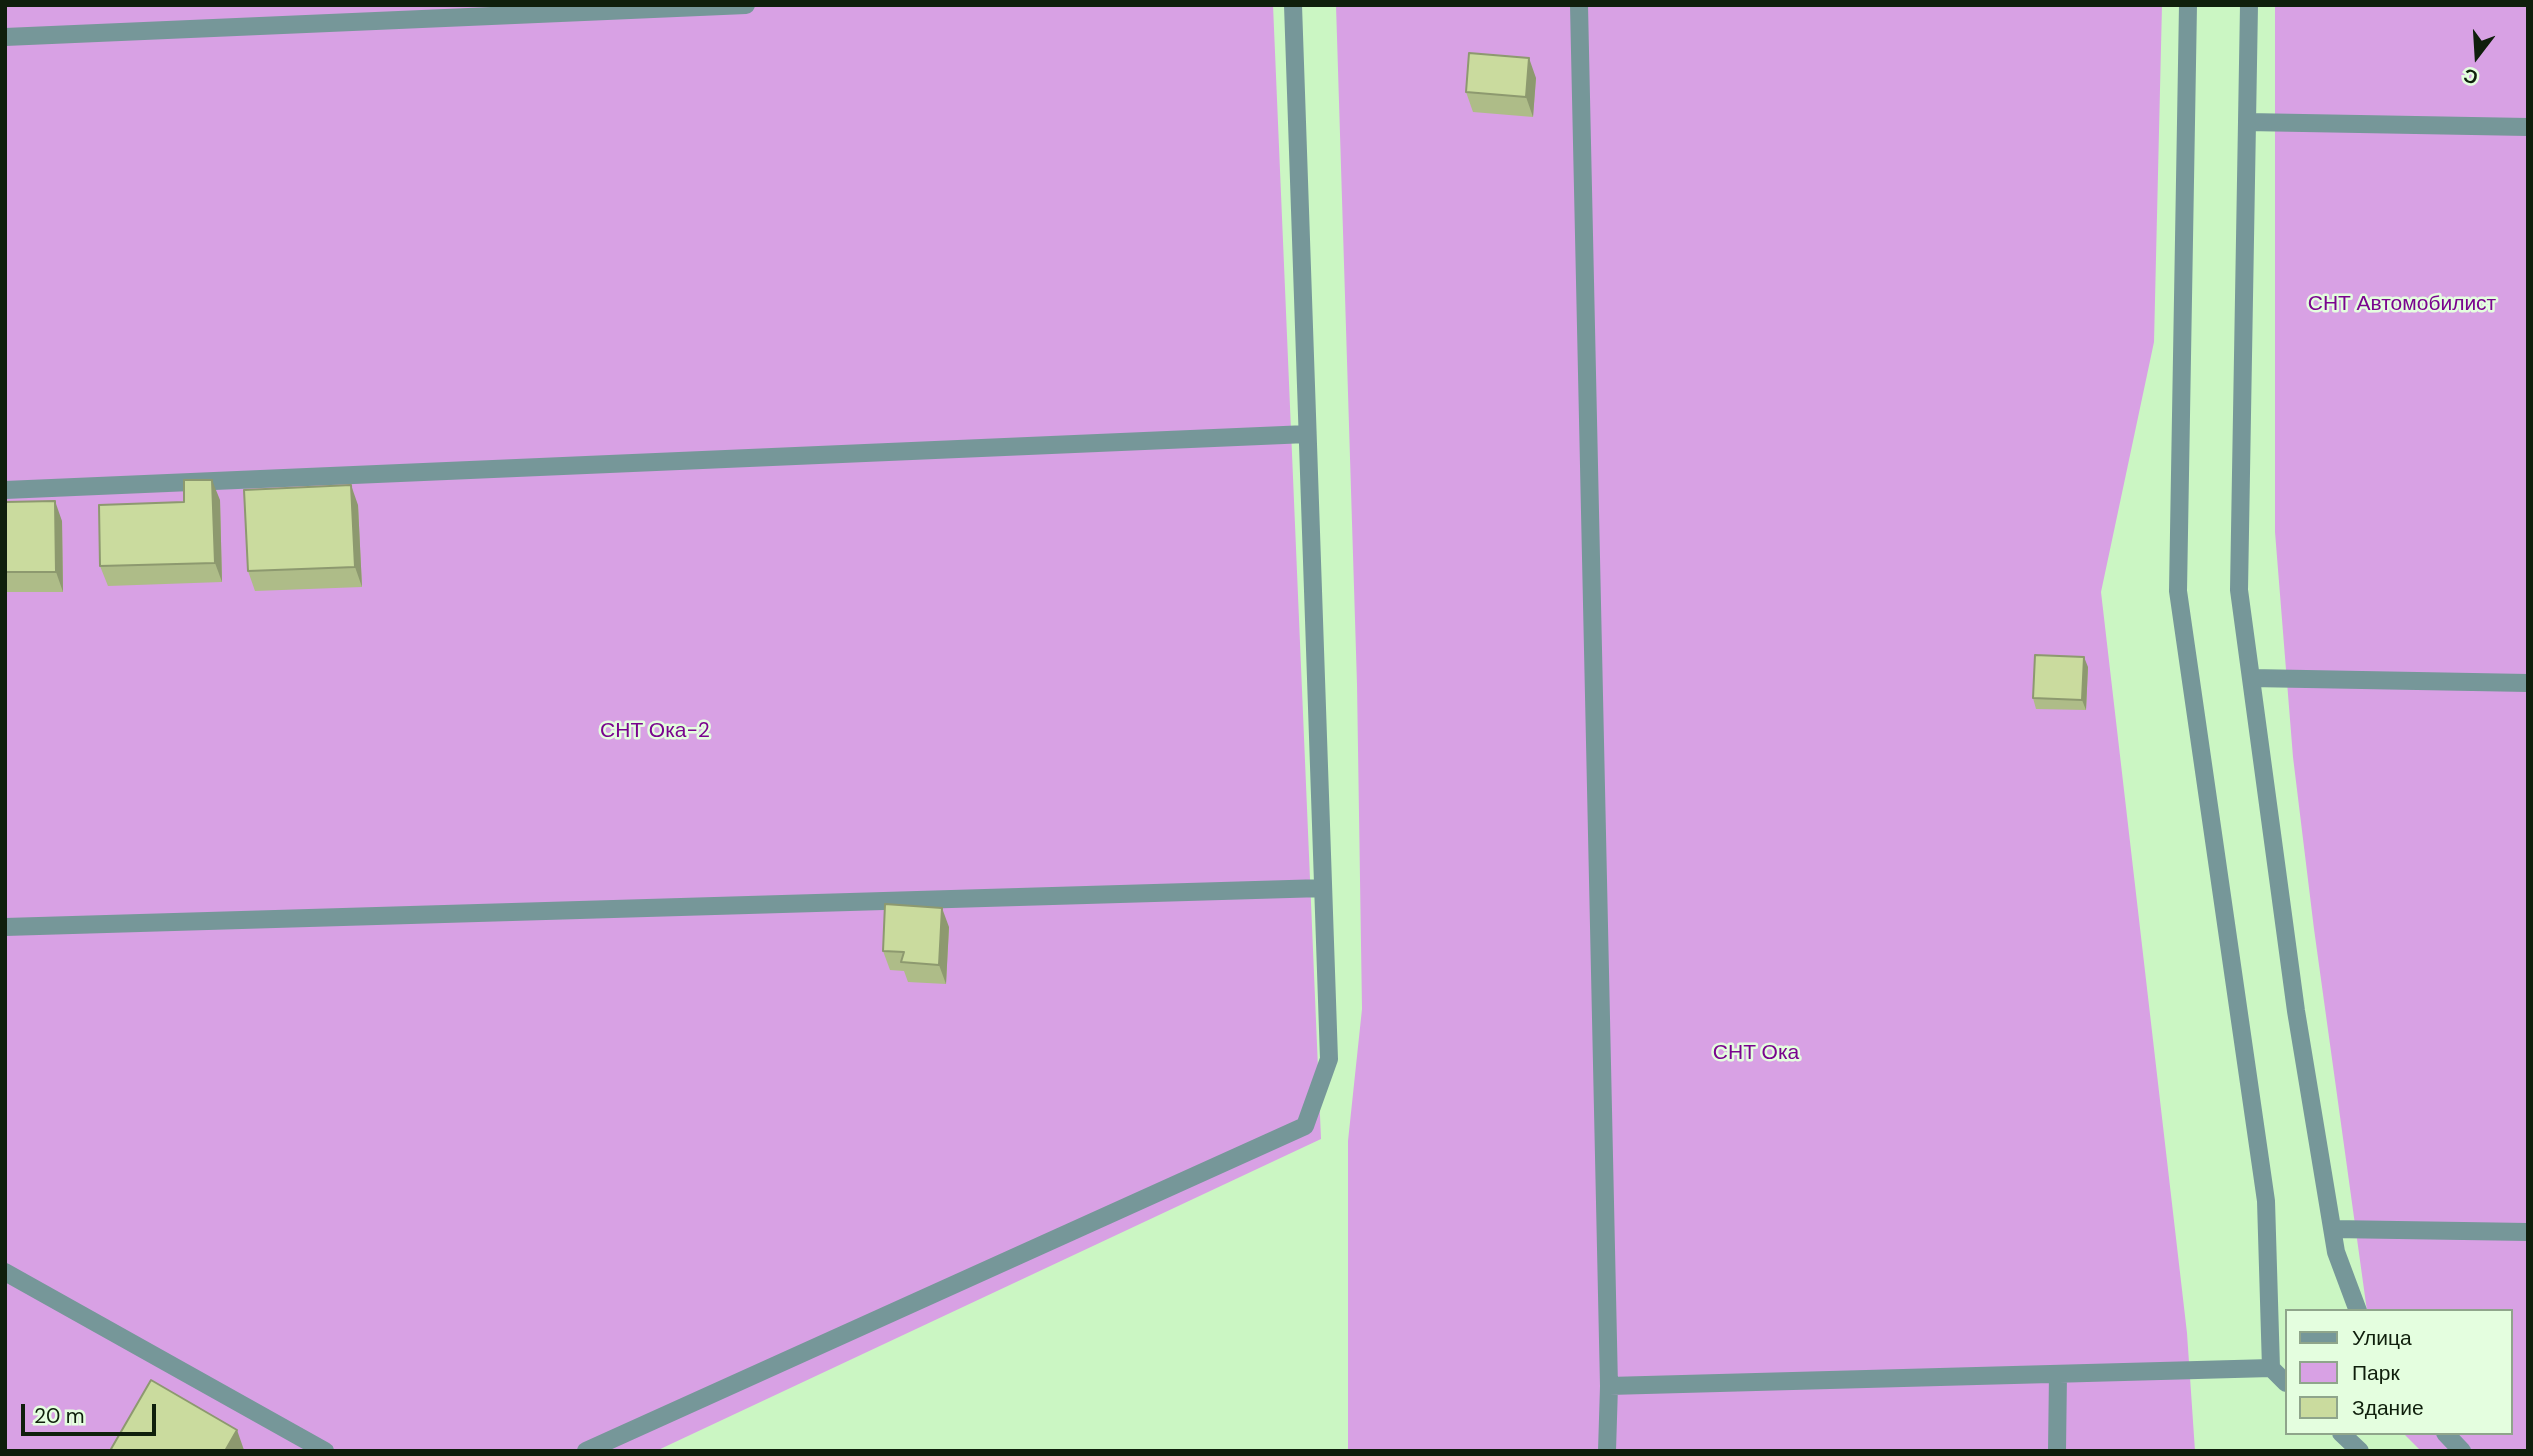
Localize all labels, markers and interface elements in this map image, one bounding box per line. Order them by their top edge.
north arrow [2442,21,2512,91]
text: С [2460,63,2481,91]
park label: СНТ Автомобилист [2308,291,2496,317]
park label: СНТ Ока-2 [600,718,710,744]
park label: СНТ Ока [1713,1040,1799,1066]
legend [2284,1309,2512,1435]
text: Улица [2352,1324,2412,1352]
text: Парк [2352,1359,2400,1387]
scale bar [24,1390,159,1434]
text: Здание [2352,1394,2424,1422]
text: 20 m [34,1402,85,1430]

